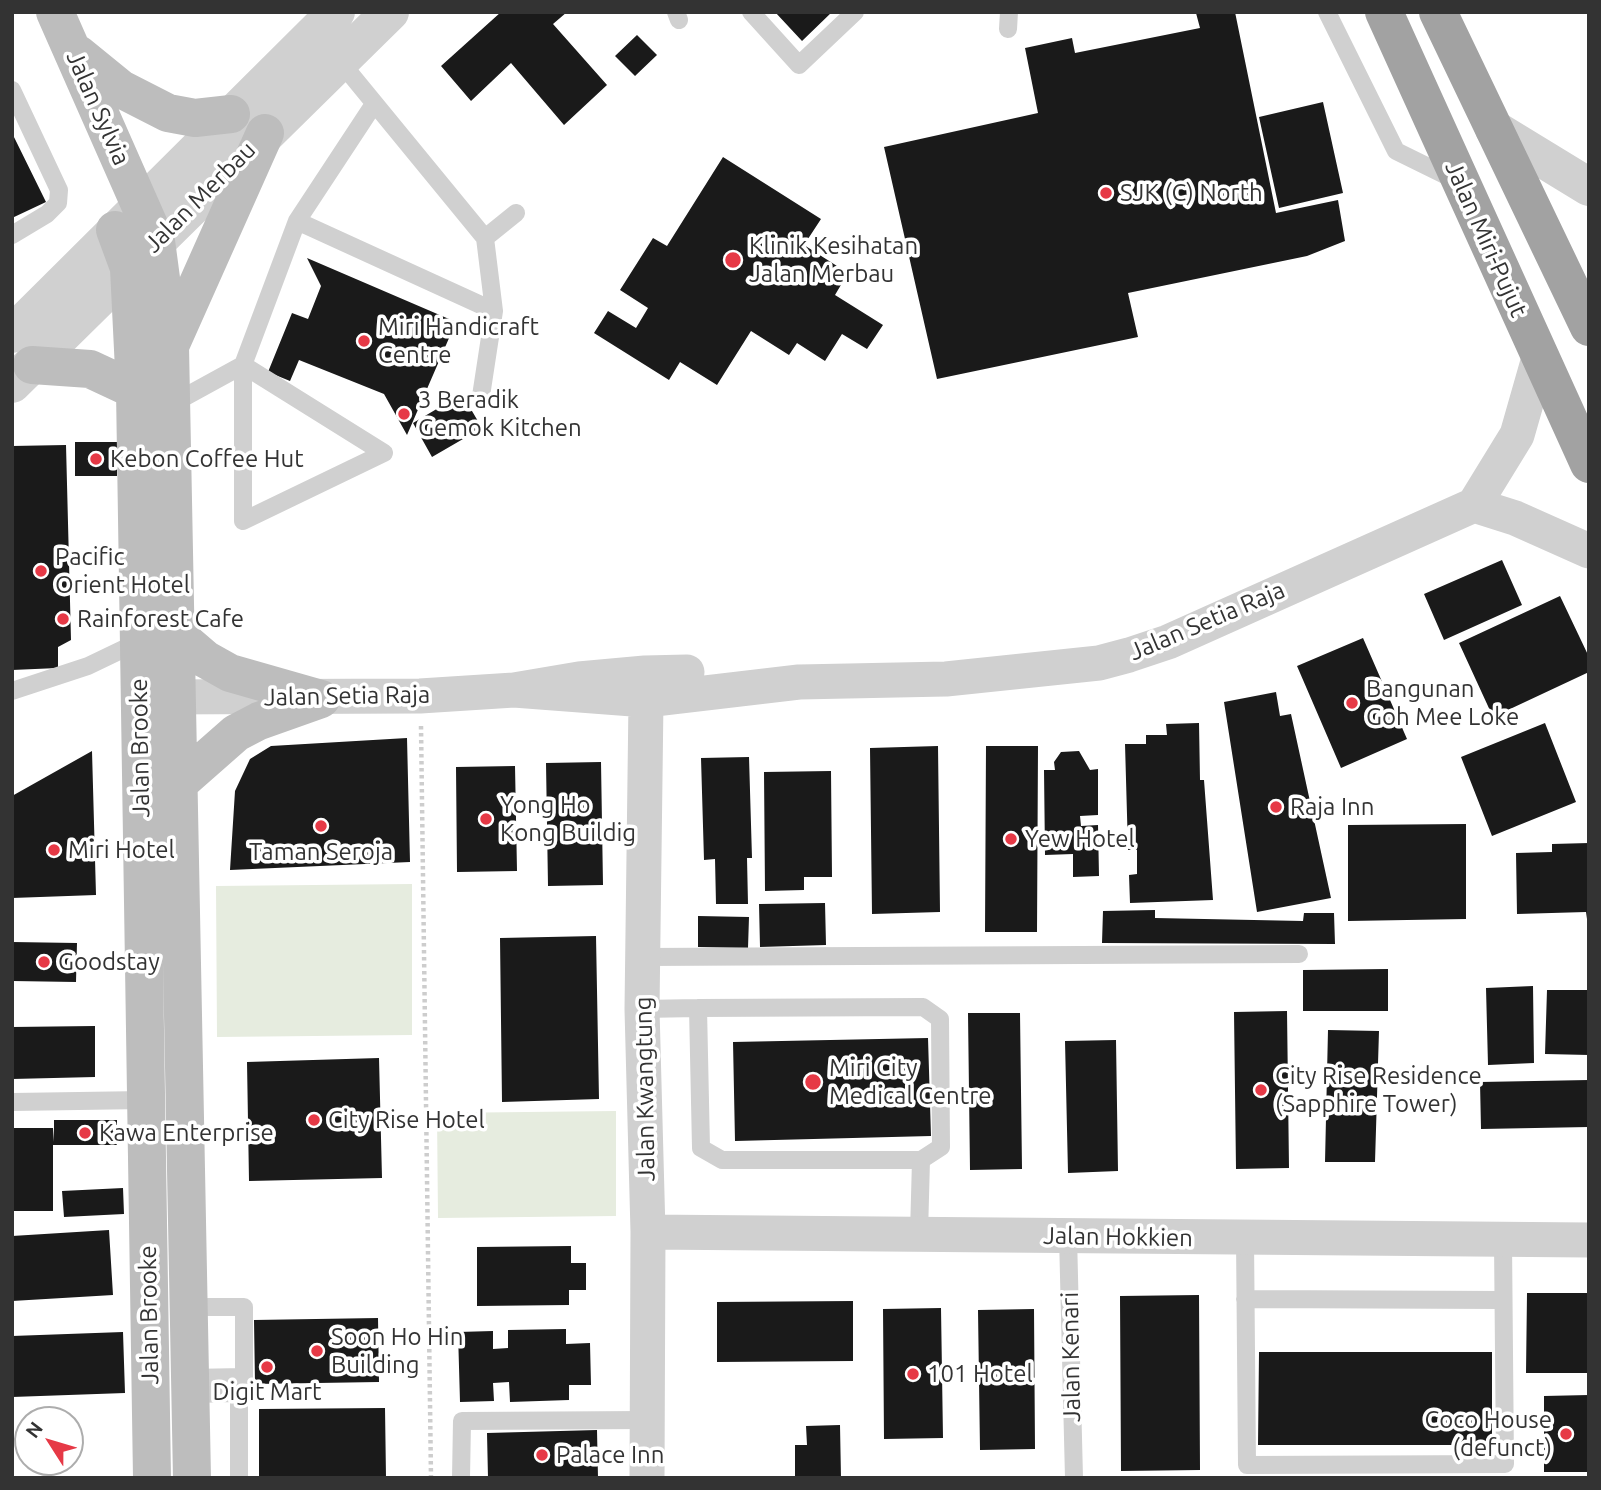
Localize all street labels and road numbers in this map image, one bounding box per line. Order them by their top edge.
street label: Jalan Sylvia [60,46,136,170]
street label: Jalan Merbau [138,135,262,259]
street label: Jalan Miri-Pujut [1439,157,1533,321]
street label: Jalan Setia Raja [1125,575,1289,667]
street label: Jalan Brooke [124,678,156,818]
street label: Jalan Setia Raja [264,680,430,712]
street label: Jalan Kwangtung [629,996,661,1182]
street label: Jalan Hokkien [1043,1221,1193,1253]
street label: Jalan Brooke [133,1245,165,1385]
street label: Jalan Kenari [1055,1291,1087,1423]

